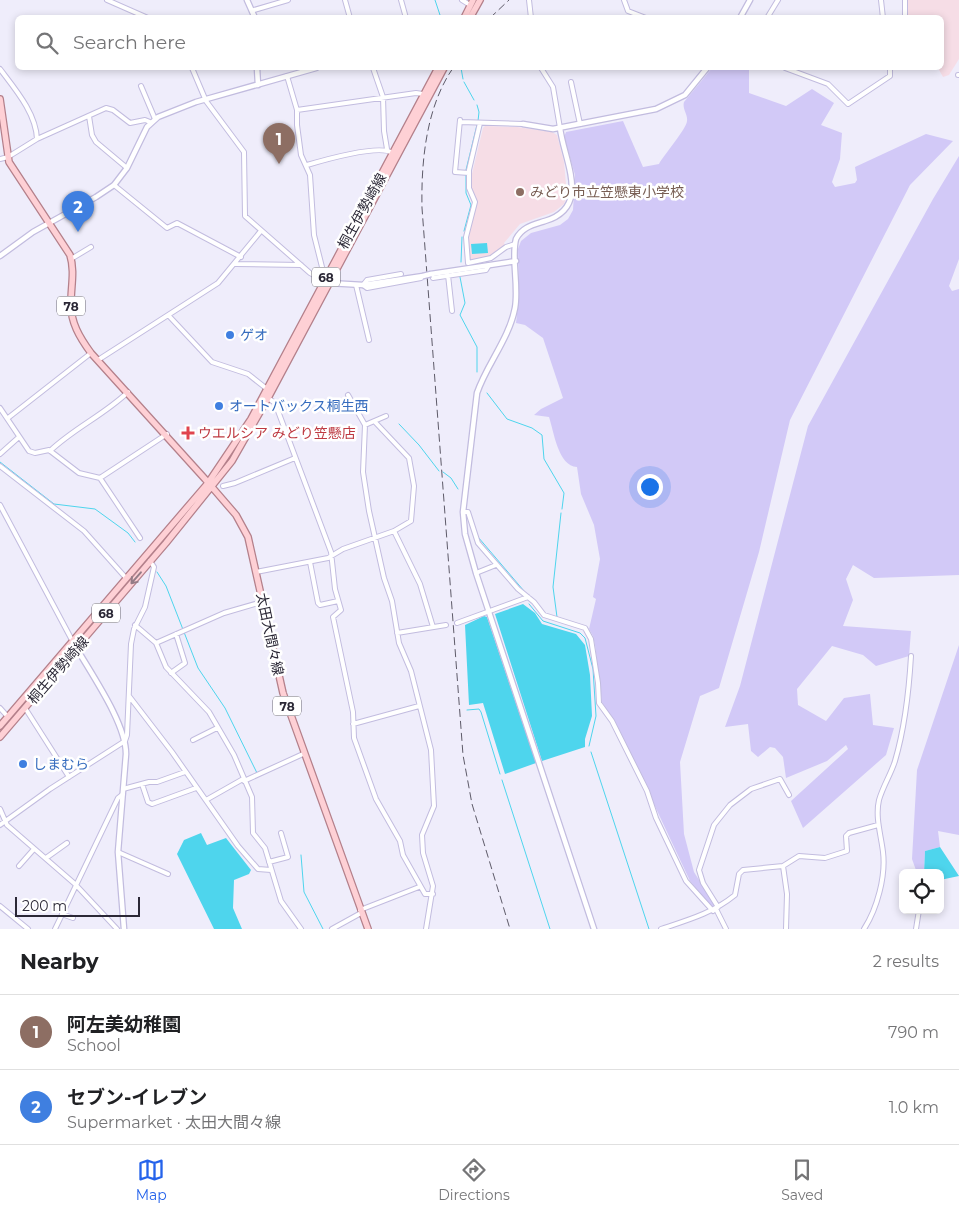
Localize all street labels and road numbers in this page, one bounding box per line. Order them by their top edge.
street label: 桐生伊勢崎線 [334,170,390,252]
road number: 68 [312,268,340,286]
road number: 78 [57,296,85,316]
street label: 太田大間々線 [252,591,288,677]
road number: 68 [92,604,120,622]
street label: 桐生伊勢崎線 [24,632,92,708]
road number: 78 [273,696,301,716]

